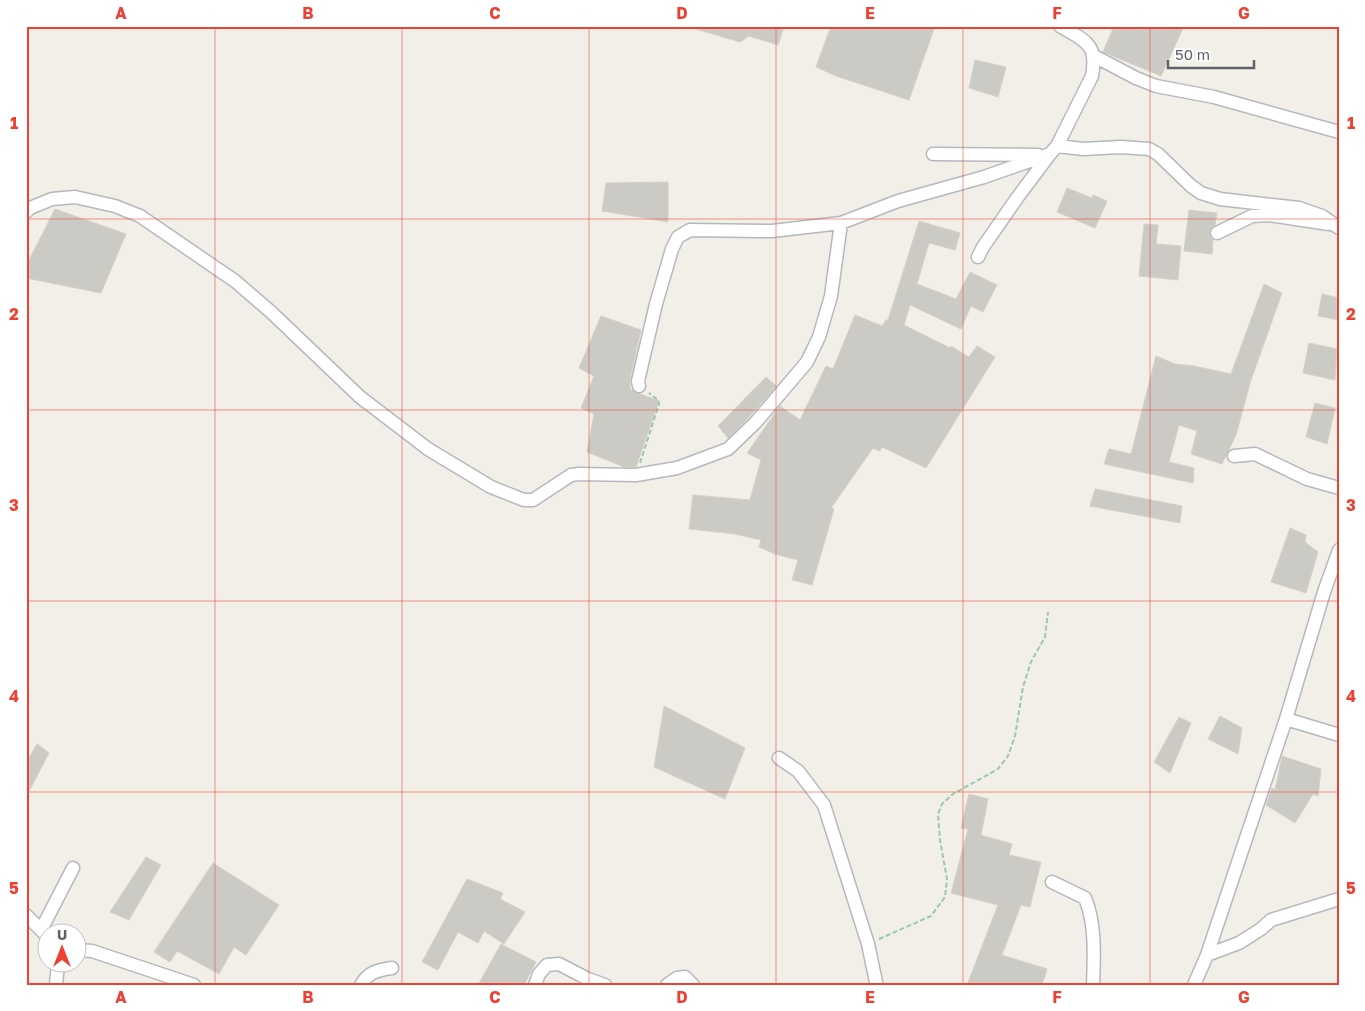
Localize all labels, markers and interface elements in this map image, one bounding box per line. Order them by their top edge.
text: A [115,3,127,23]
text: B [302,3,314,23]
text: C [489,3,501,23]
text: D [676,3,688,23]
text: E [865,3,875,23]
text: F [1052,3,1062,23]
text: G [1238,3,1250,23]
scale bar [1168,38,1254,70]
text: 50 m [1175,45,1210,63]
text: 1 [10,113,18,133]
text: 1 [1347,113,1355,133]
text: 2 [9,304,19,324]
text: 2 [1346,304,1356,324]
text: 3 [9,495,19,515]
text: 3 [1346,495,1356,515]
text: 4 [9,686,19,706]
text: 4 [1346,686,1356,706]
text: 5 [9,878,19,898]
text: 5 [1346,878,1356,898]
north arrow [38,924,88,974]
text: U [57,926,67,943]
text: A [115,987,127,1007]
text: B [302,987,314,1007]
text: C [489,987,501,1007]
text: D [676,987,688,1007]
text: E [865,987,875,1007]
text: F [1052,987,1062,1007]
text: G [1238,987,1250,1007]

